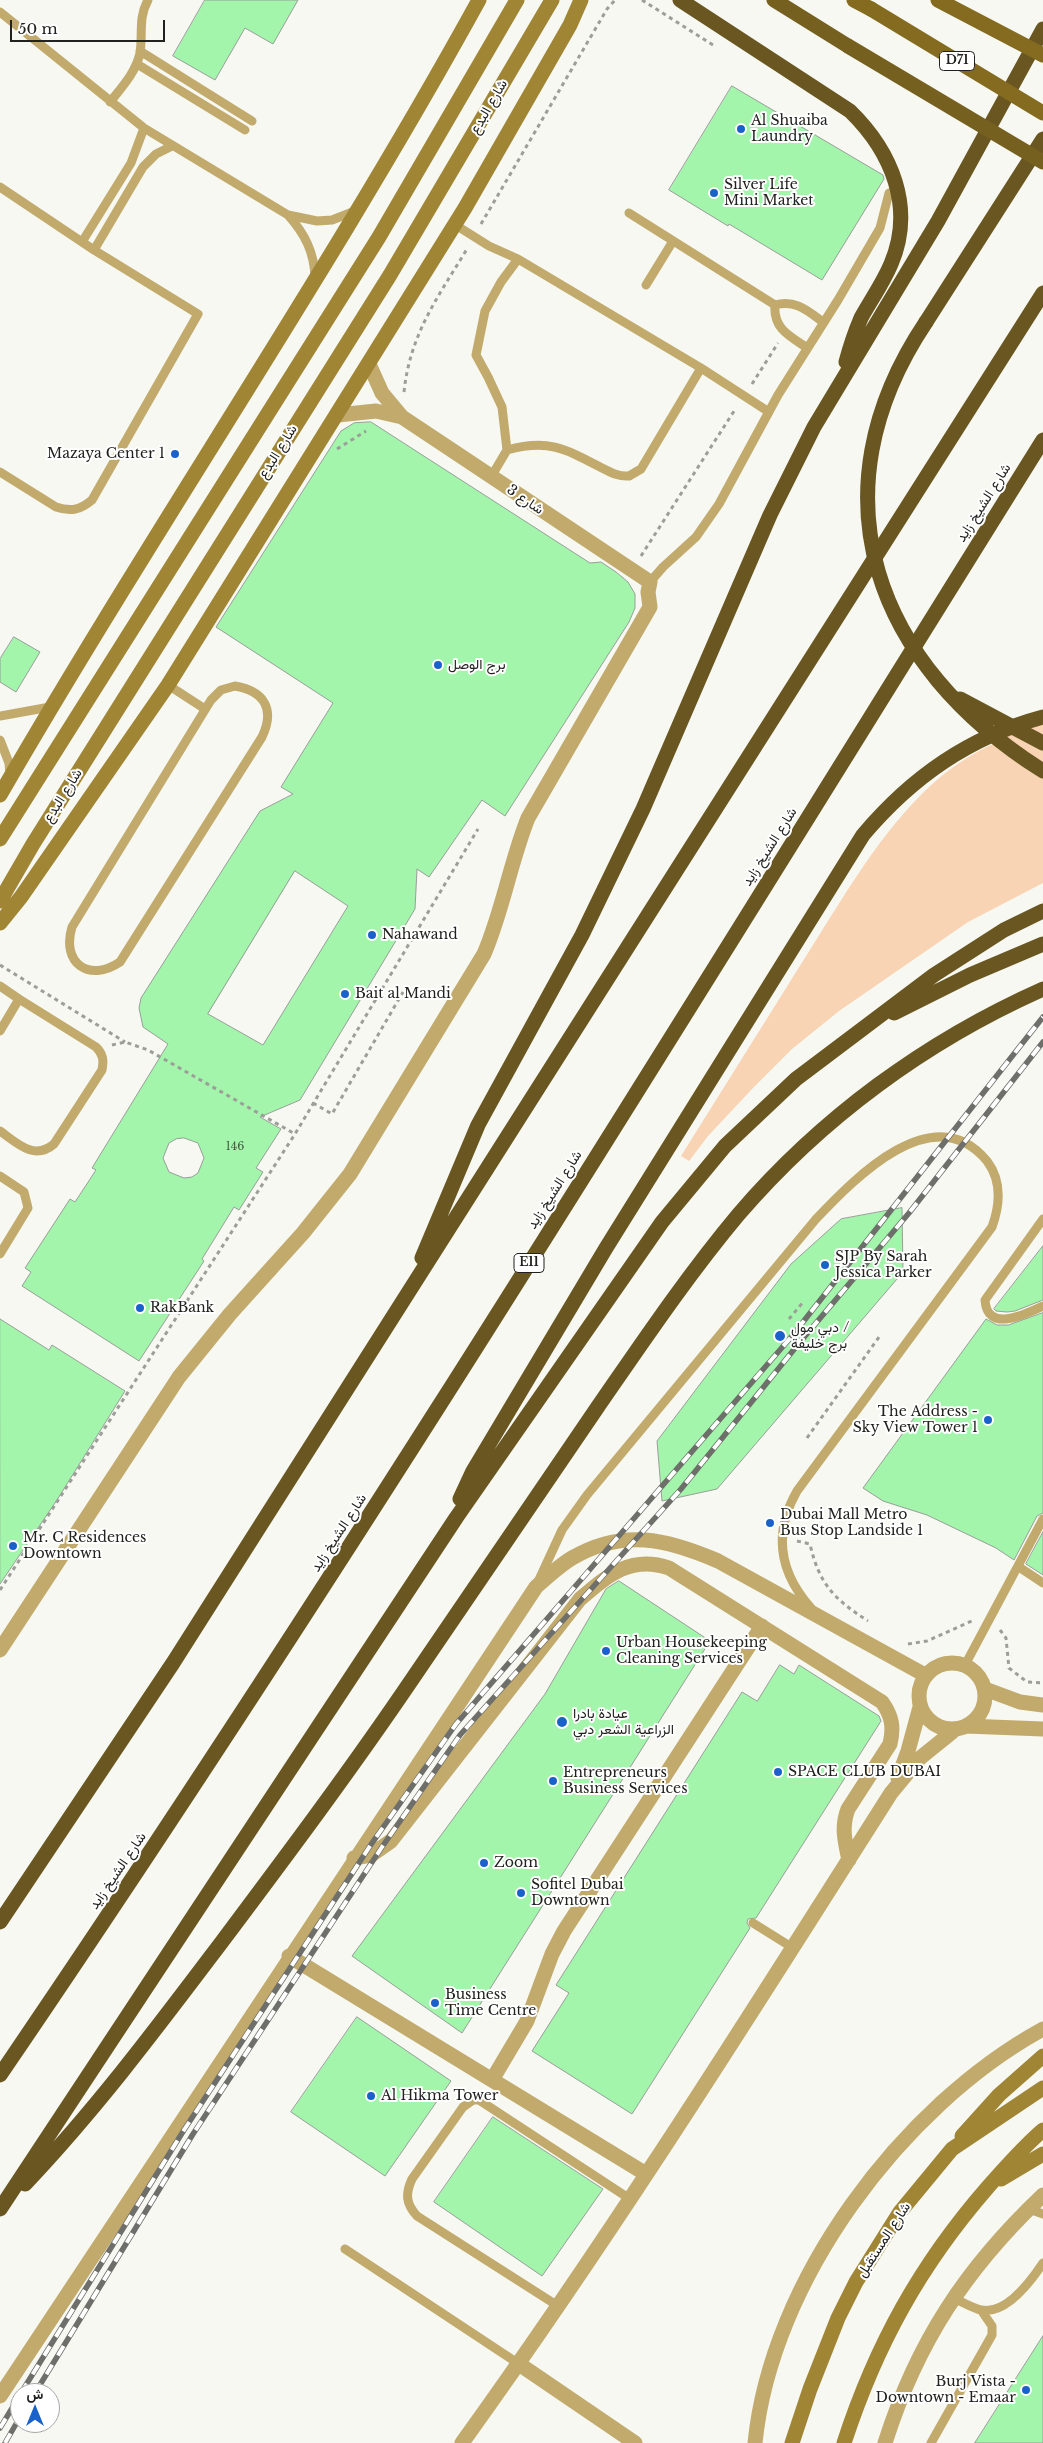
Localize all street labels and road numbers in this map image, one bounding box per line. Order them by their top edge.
road number: D71 [940,51,974,70]
street label: شارع البدع [467,77,511,137]
street label: شارع البدع [255,422,301,482]
street label: شارع الشيخ زايد [953,461,1015,545]
street label: شارع 3 [503,482,547,518]
street label: شارع البدع [40,766,86,826]
street label: شارع الشيخ زايد [739,805,801,889]
street label: شارع الشيخ زايد [524,1148,586,1232]
road number: E11 [514,1254,544,1272]
street label: شارع الشيخ زايد [308,1491,370,1575]
street label: شارع الشيخ زايد [86,1829,150,1913]
street label: شارع المستقبل [854,2199,914,2281]

